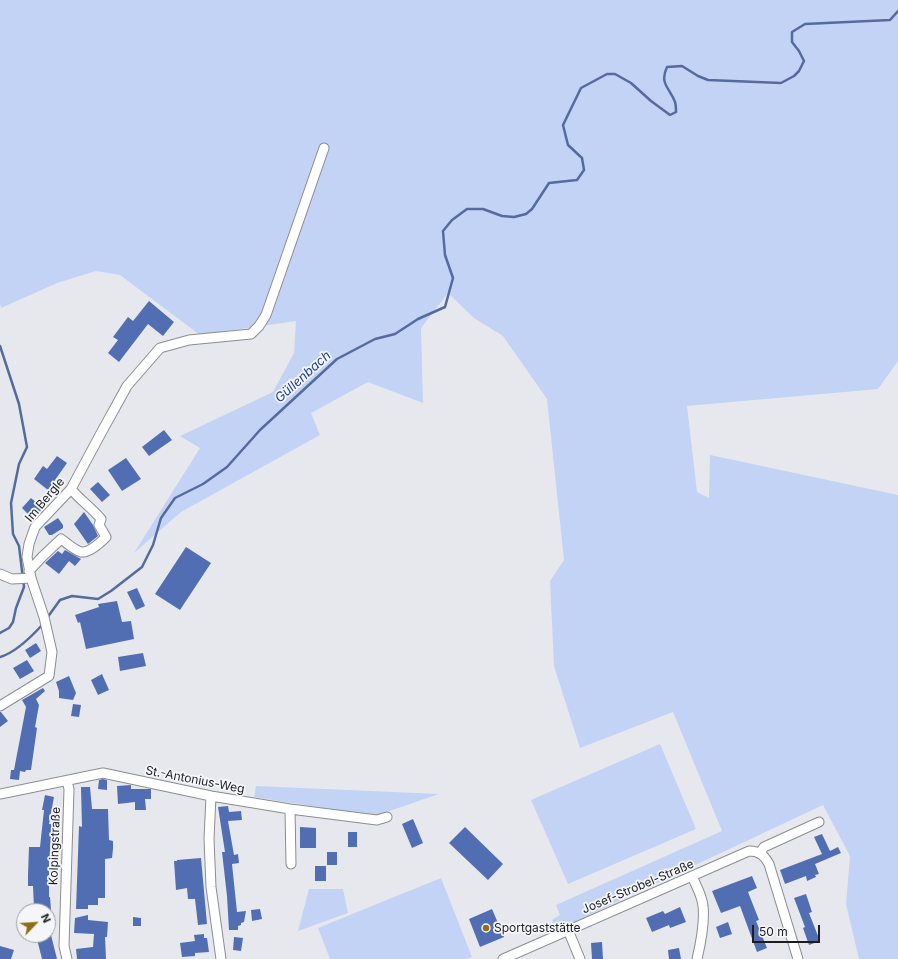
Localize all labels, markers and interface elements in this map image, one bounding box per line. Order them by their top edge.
water label: Güllenbach [272,348,334,406]
street label: Im Bergle [22,475,68,525]
street label: St.-Antonius-Weg [144,763,246,797]
street label: Kolpingstraße [46,807,64,885]
street label: Josef-Strobel-Straße [580,857,696,917]
north arrow [16,903,56,943]
text: N [38,912,54,925]
scale bar [754,917,822,943]
place label: Sportgaststätte [494,921,580,935]
marker: Sportgaststätte [481,923,491,933]
text: 50 m [759,924,788,939]

